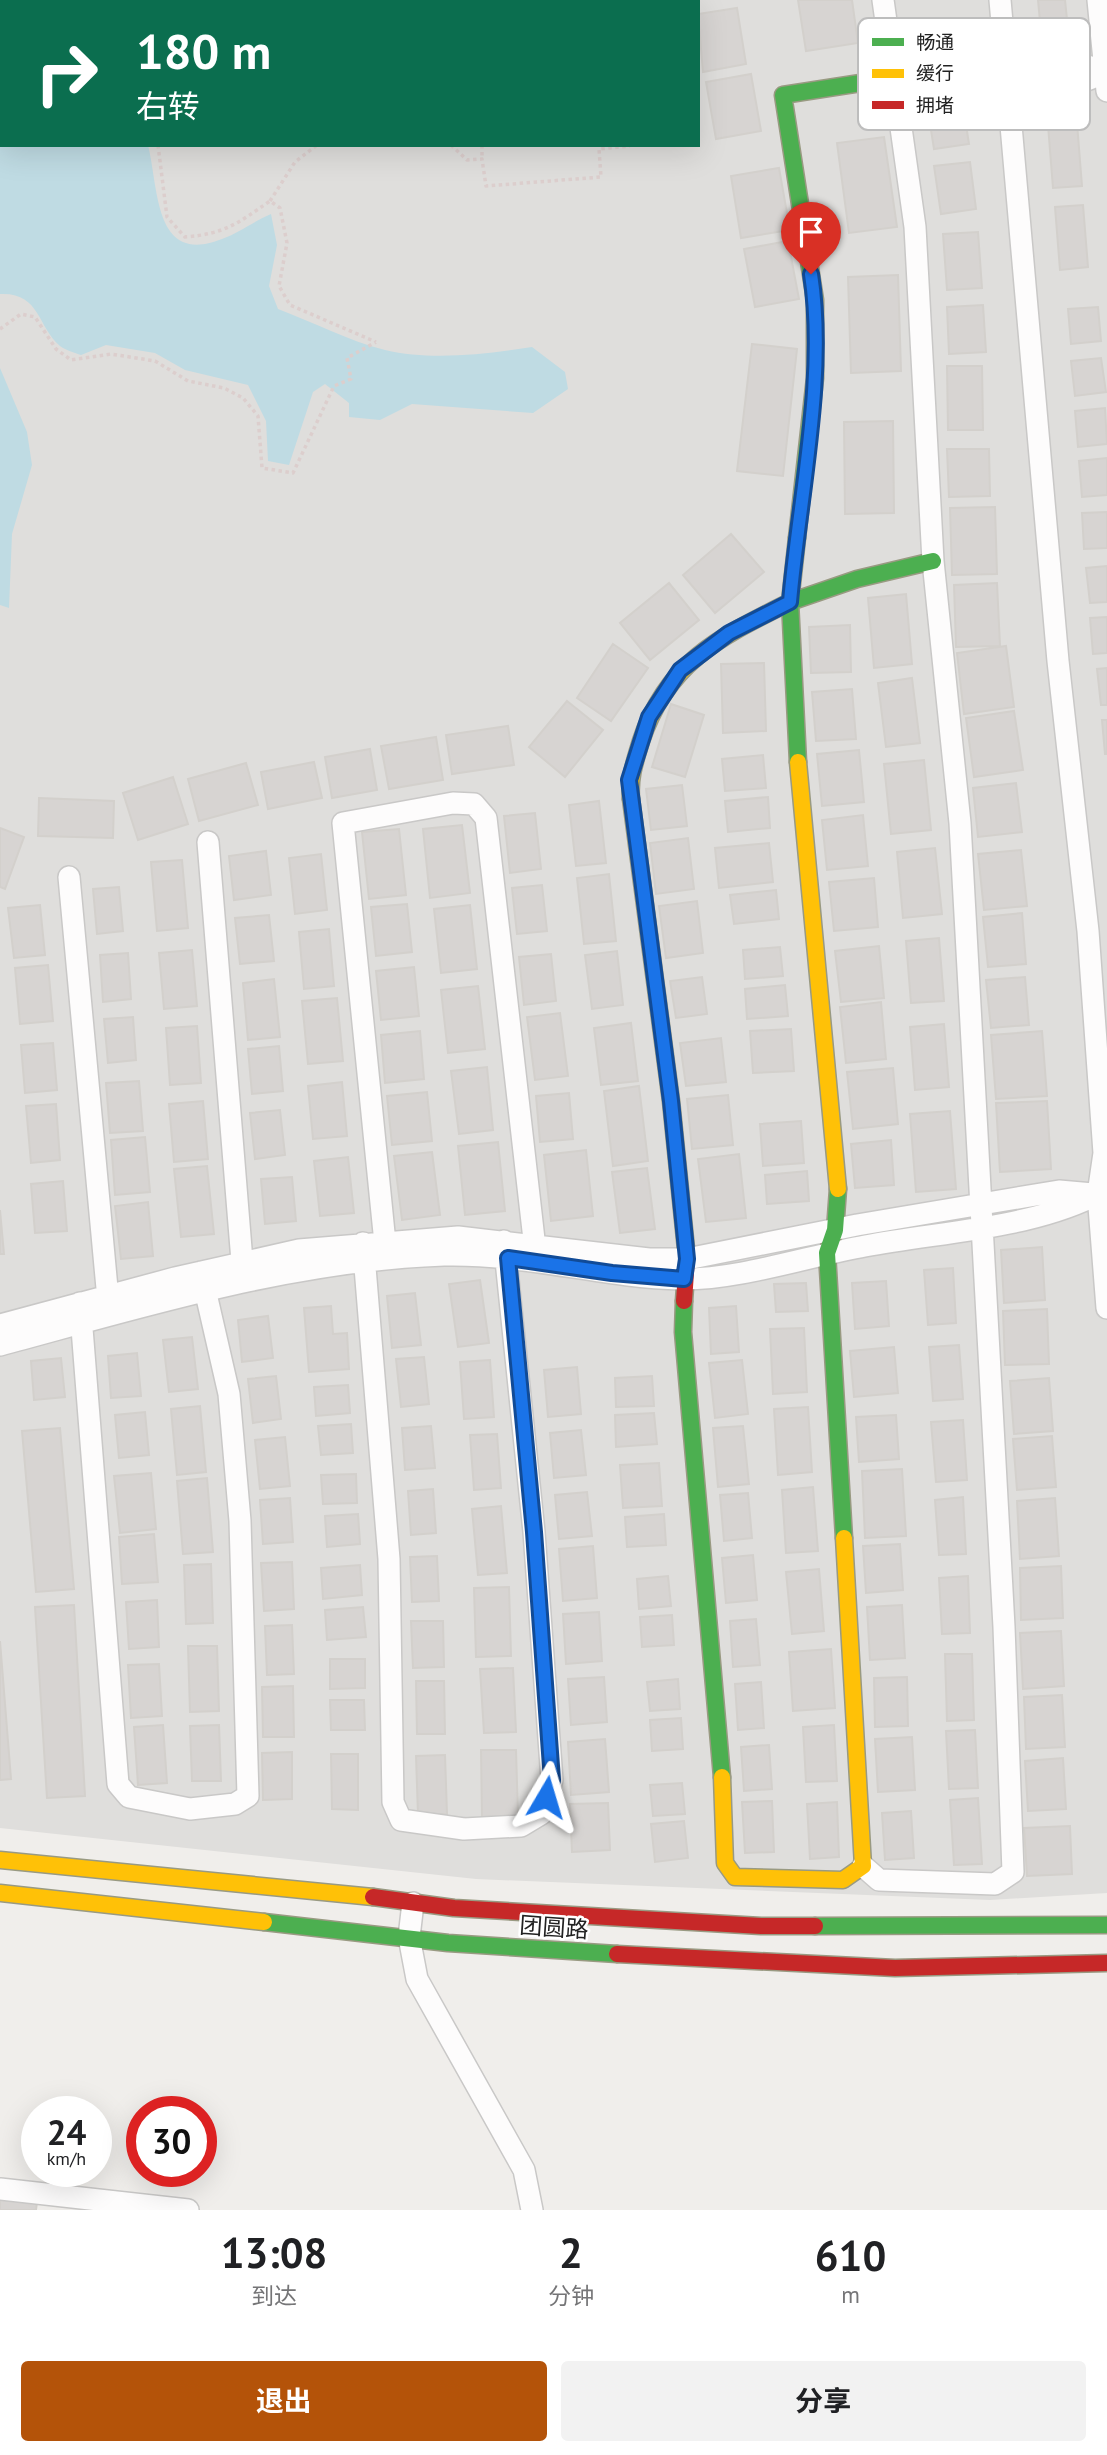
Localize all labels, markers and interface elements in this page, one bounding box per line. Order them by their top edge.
legend [858,18,1090,130]
text: 180 m [136,19,271,83]
icon: right [21,28,112,119]
text: 畅通 [916,30,954,54]
text: 缓行 [916,61,954,85]
text: 右转 [136,85,200,127]
text: 拥堵 [916,93,954,117]
pin [781,202,841,274]
icon: arrive [792,213,830,251]
position arrow [509,1760,583,1834]
street label: 团圆路 [519,1910,589,1944]
speed limit sign: 30 [126,2096,217,2187]
text: 24 [47,2109,86,2155]
text: km/h [47,2147,86,2170]
text: 13:08 [221,2225,327,2280]
text: 2 [559,2225,583,2280]
text: 610 [815,2228,886,2283]
text: m [841,2280,860,2309]
text: 到达 [251,2281,297,2310]
text: 分钟 [548,2281,594,2310]
button: 退出 [21,2361,547,2441]
button: 分享 [561,2361,1086,2441]

